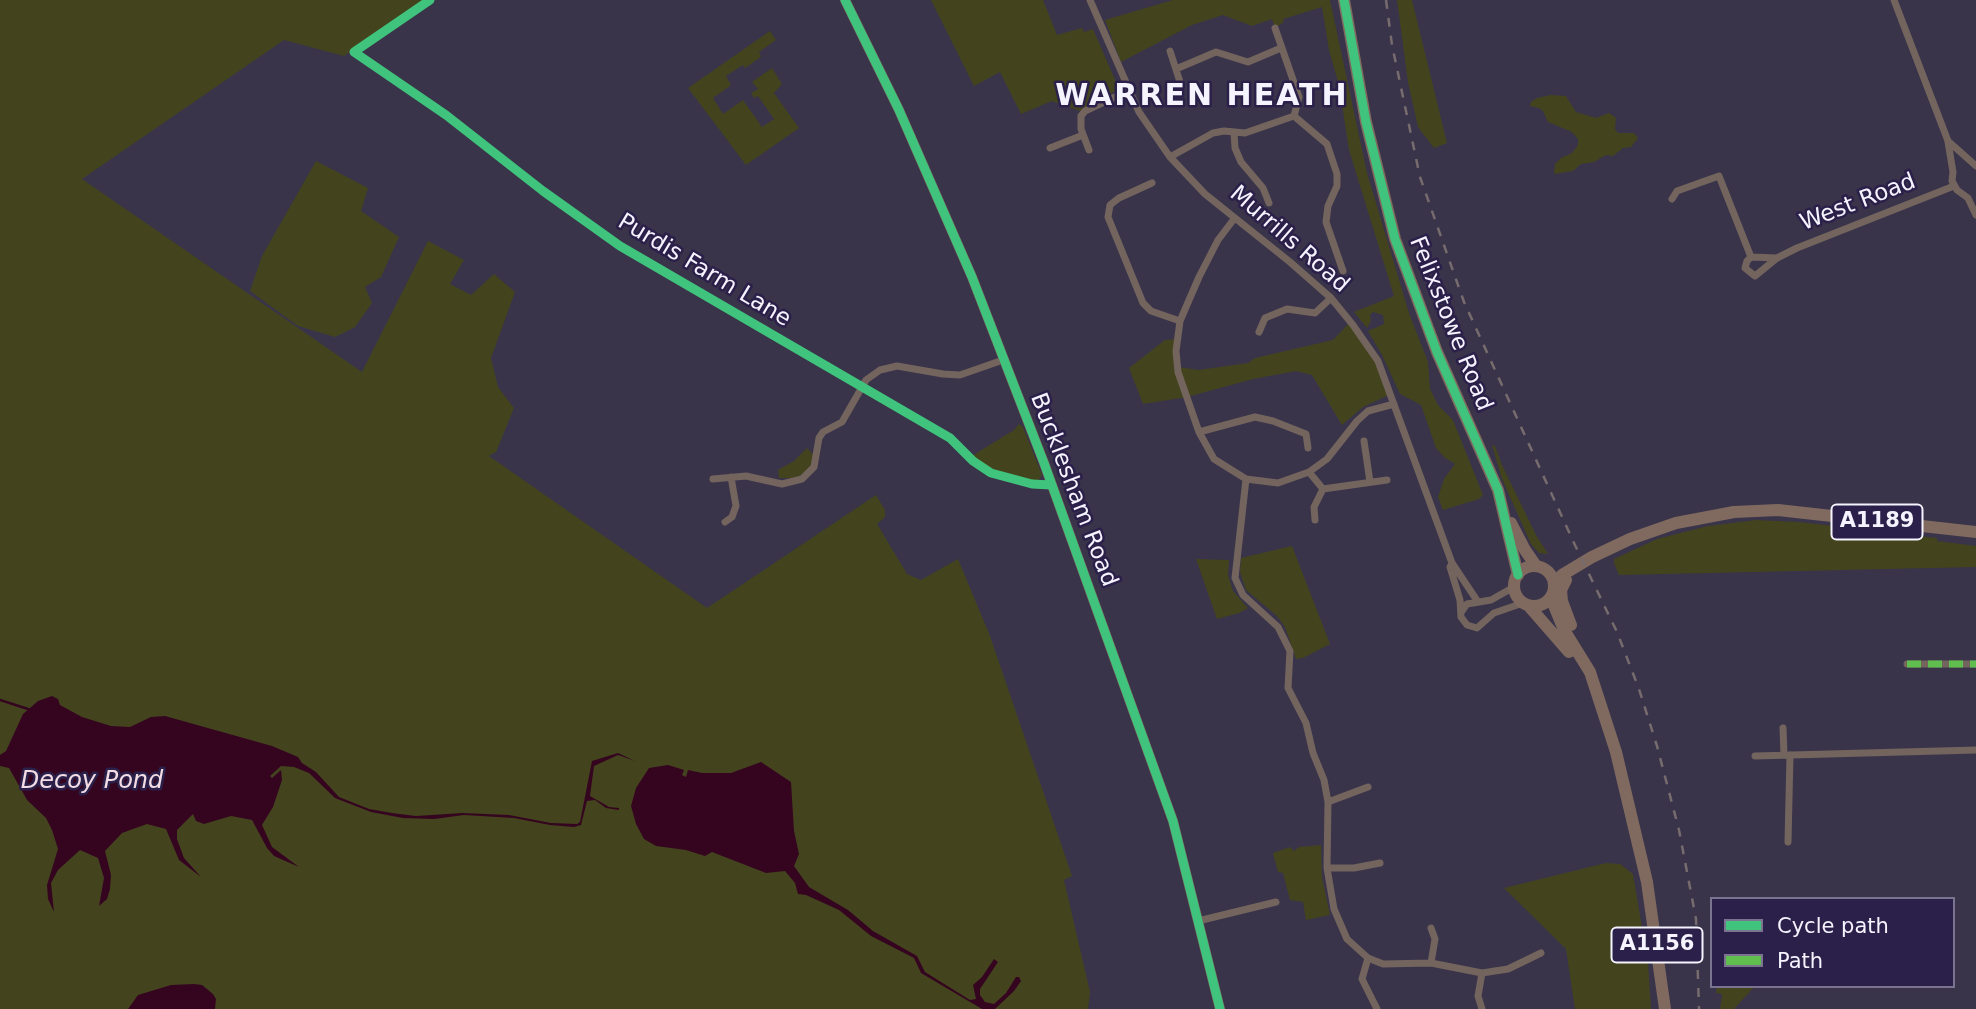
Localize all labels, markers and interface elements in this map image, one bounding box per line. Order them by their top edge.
district label: WARREN HEATH [1057,79,1347,115]
street label: West Road [1796,168,1920,238]
street label: Murrills Road [1224,181,1354,299]
street label: Purdis Farm Lane [612,208,796,334]
street label: Felixstowe Road [1402,233,1498,415]
street label: Bucklesham Road [1023,389,1123,591]
road number: A1189 [1832,504,1923,540]
water label: Decoy Pond [21,768,163,796]
legend [1710,897,1955,988]
text: Cycle path [1777,914,1889,938]
road number: A1156 [1612,928,1702,962]
text: Path [1777,949,1823,973]

